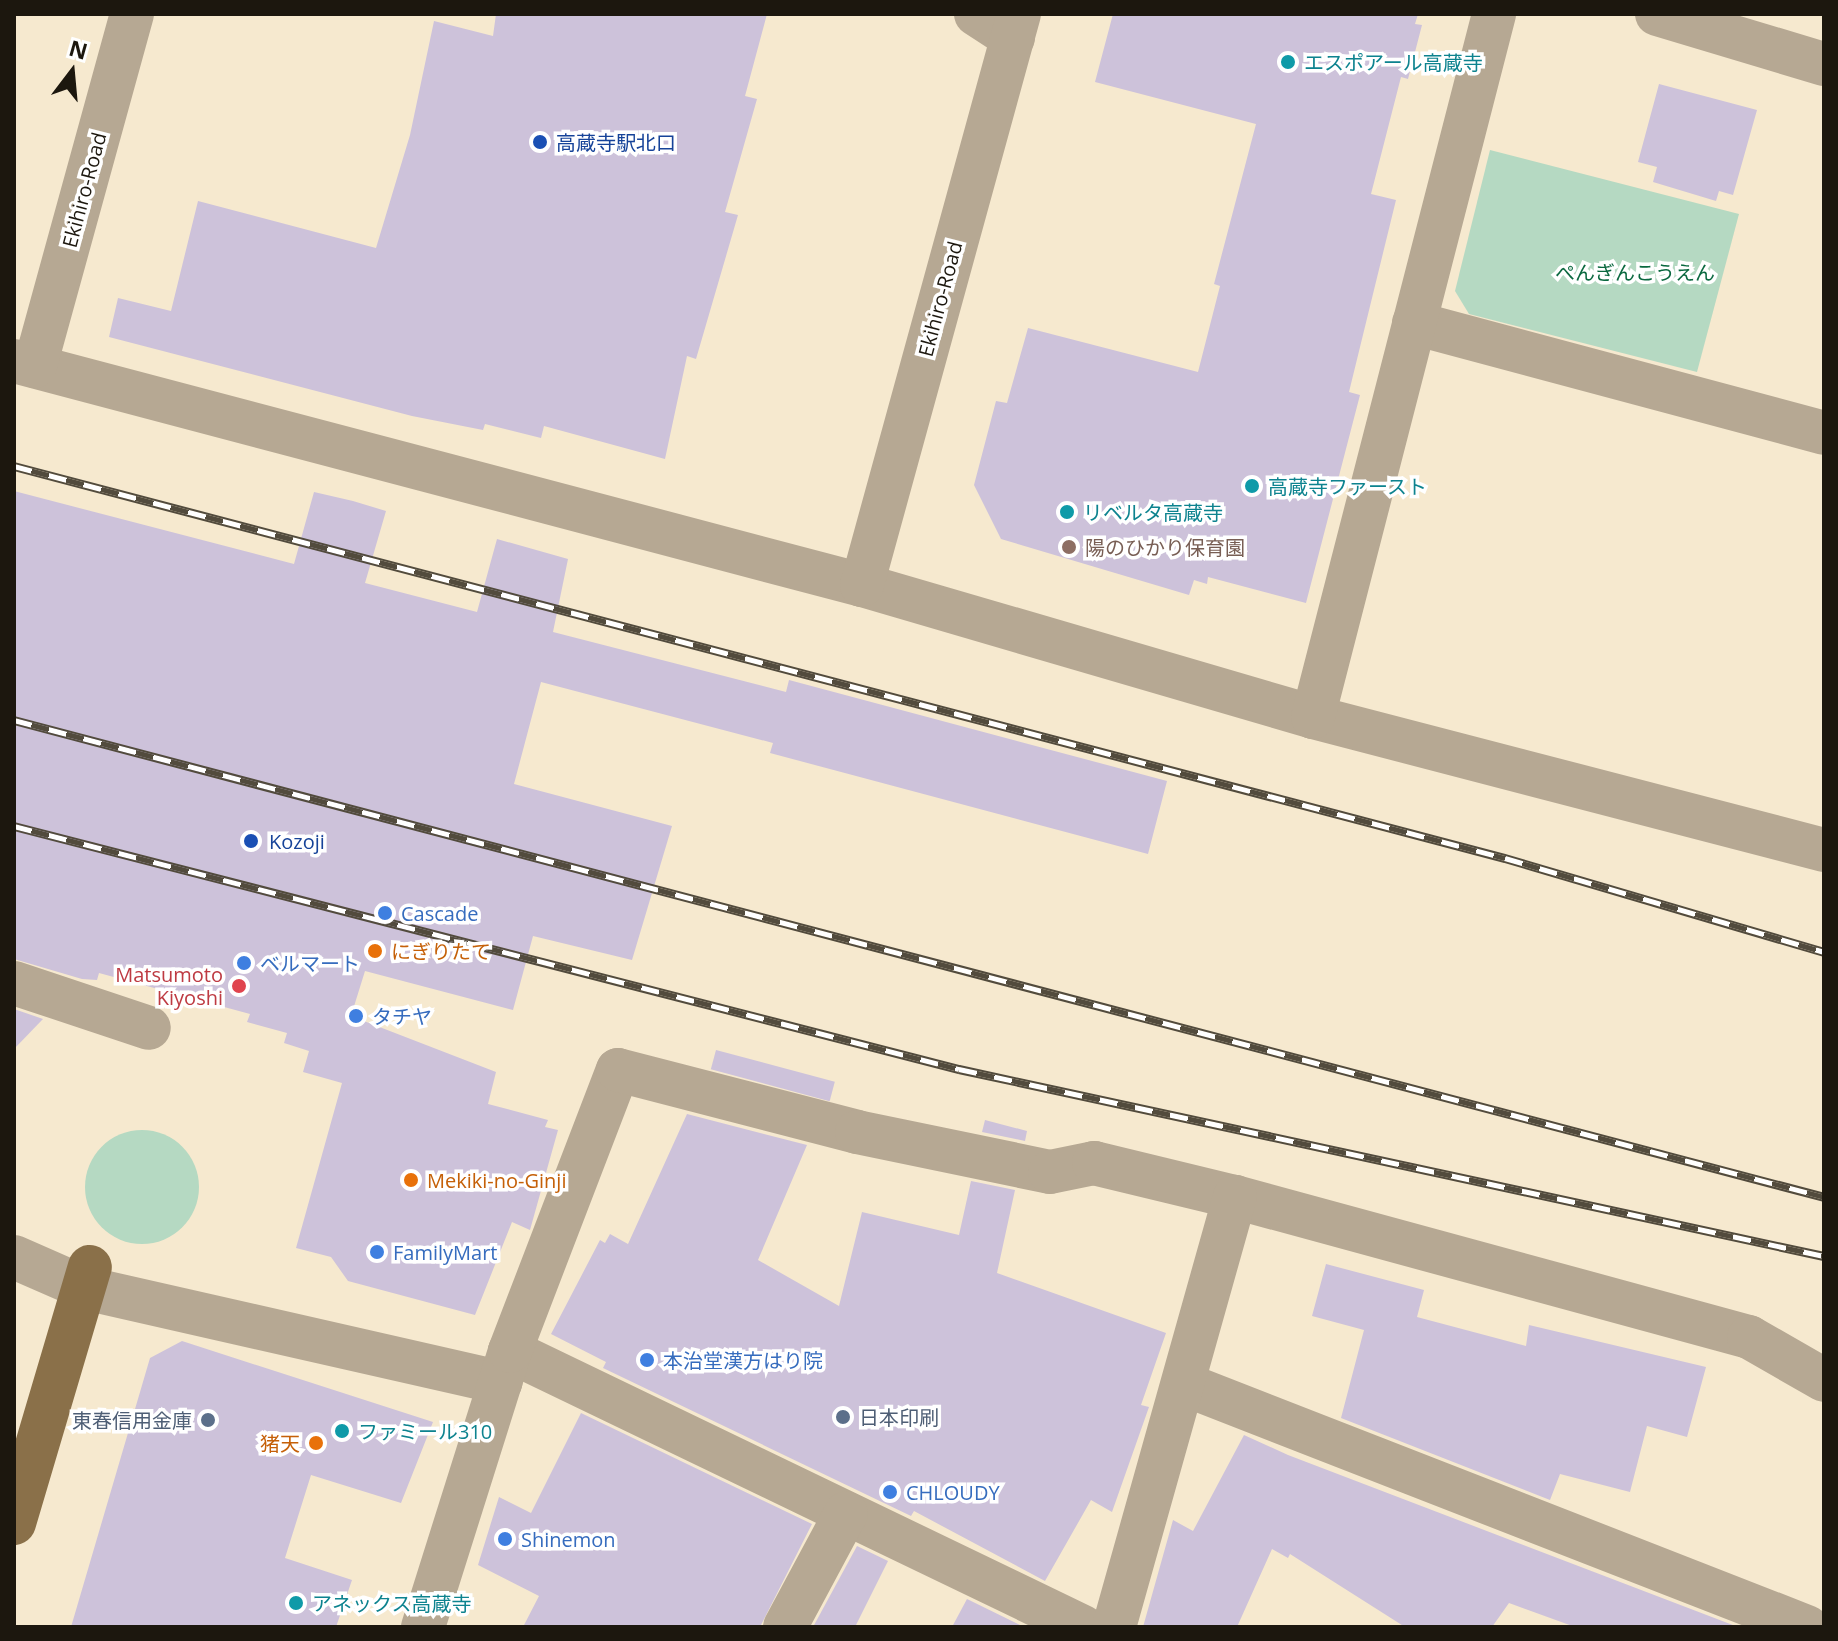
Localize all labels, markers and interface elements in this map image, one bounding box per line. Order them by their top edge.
north arrow [32,32,112,112]
text: N [66,32,91,66]
place label: エスポアール高蔵寺 [1304,50,1483,74]
marker: エスポアール高蔵寺 [1279,53,1297,71]
street label: Ekihiro-Road [57,130,111,250]
place label: 高蔵寺駅北口 [556,130,676,154]
marker: 高蔵寺駅北口 [531,133,549,151]
street label: Ekihiro-Road [913,239,967,359]
park label: ぺんぎんこうえん [1555,260,1715,284]
place label: 高蔵寺ファースト [1268,474,1428,498]
marker: 高蔵寺ファースト [1243,477,1261,495]
place label: リベルタ高蔵寺 [1083,500,1223,524]
marker: リベルタ高蔵寺 [1058,503,1076,521]
place label: 陽のひかり保育園 [1085,535,1245,559]
marker: 陽のひかり保育園 [1060,538,1078,556]
place label: Kozoji [269,829,325,853]
marker: Kozoji [240,830,262,852]
place label: Cascade [401,901,478,925]
marker: Cascade [376,904,394,922]
place label: にぎりたて [391,939,491,963]
marker: にぎりたて [366,942,384,960]
place label: ベルマート [260,951,360,975]
marker: ベルマート [235,954,253,972]
place label: Matsumoto Kiyoshi [115,962,223,1009]
marker: Matsumoto Kiyoshi [230,977,248,995]
place label: タチヤ [372,1004,432,1028]
marker: タチヤ [347,1007,365,1025]
place label: Mekiki-no-Ginji [427,1168,566,1192]
marker: Mekiki-no-Ginji [402,1171,420,1189]
place label: FamilyMart [393,1240,497,1264]
marker: FamilyMart [368,1243,386,1261]
place label: 本治堂漢方はり院 [663,1348,823,1372]
marker: 本治堂漢方はり院 [638,1351,656,1369]
place label: 日本印刷 [859,1405,939,1429]
place label: 東春信用金庫 [72,1408,192,1432]
marker: 日本印刷 [834,1408,852,1426]
marker: 東春信用金庫 [199,1411,217,1429]
place label: ファミール310 [358,1419,492,1443]
marker: ファミール310 [333,1422,351,1440]
place label: 猪天 [260,1431,300,1455]
marker: 猪天 [307,1434,325,1452]
place label: CHLOUDY [906,1480,1000,1504]
marker: CHLOUDY [881,1483,899,1501]
place label: Shinemon [521,1527,616,1551]
marker: Shinemon [496,1530,514,1548]
place label: アネックス高蔵寺 [312,1591,472,1615]
marker: アネックス高蔵寺 [287,1594,305,1612]

